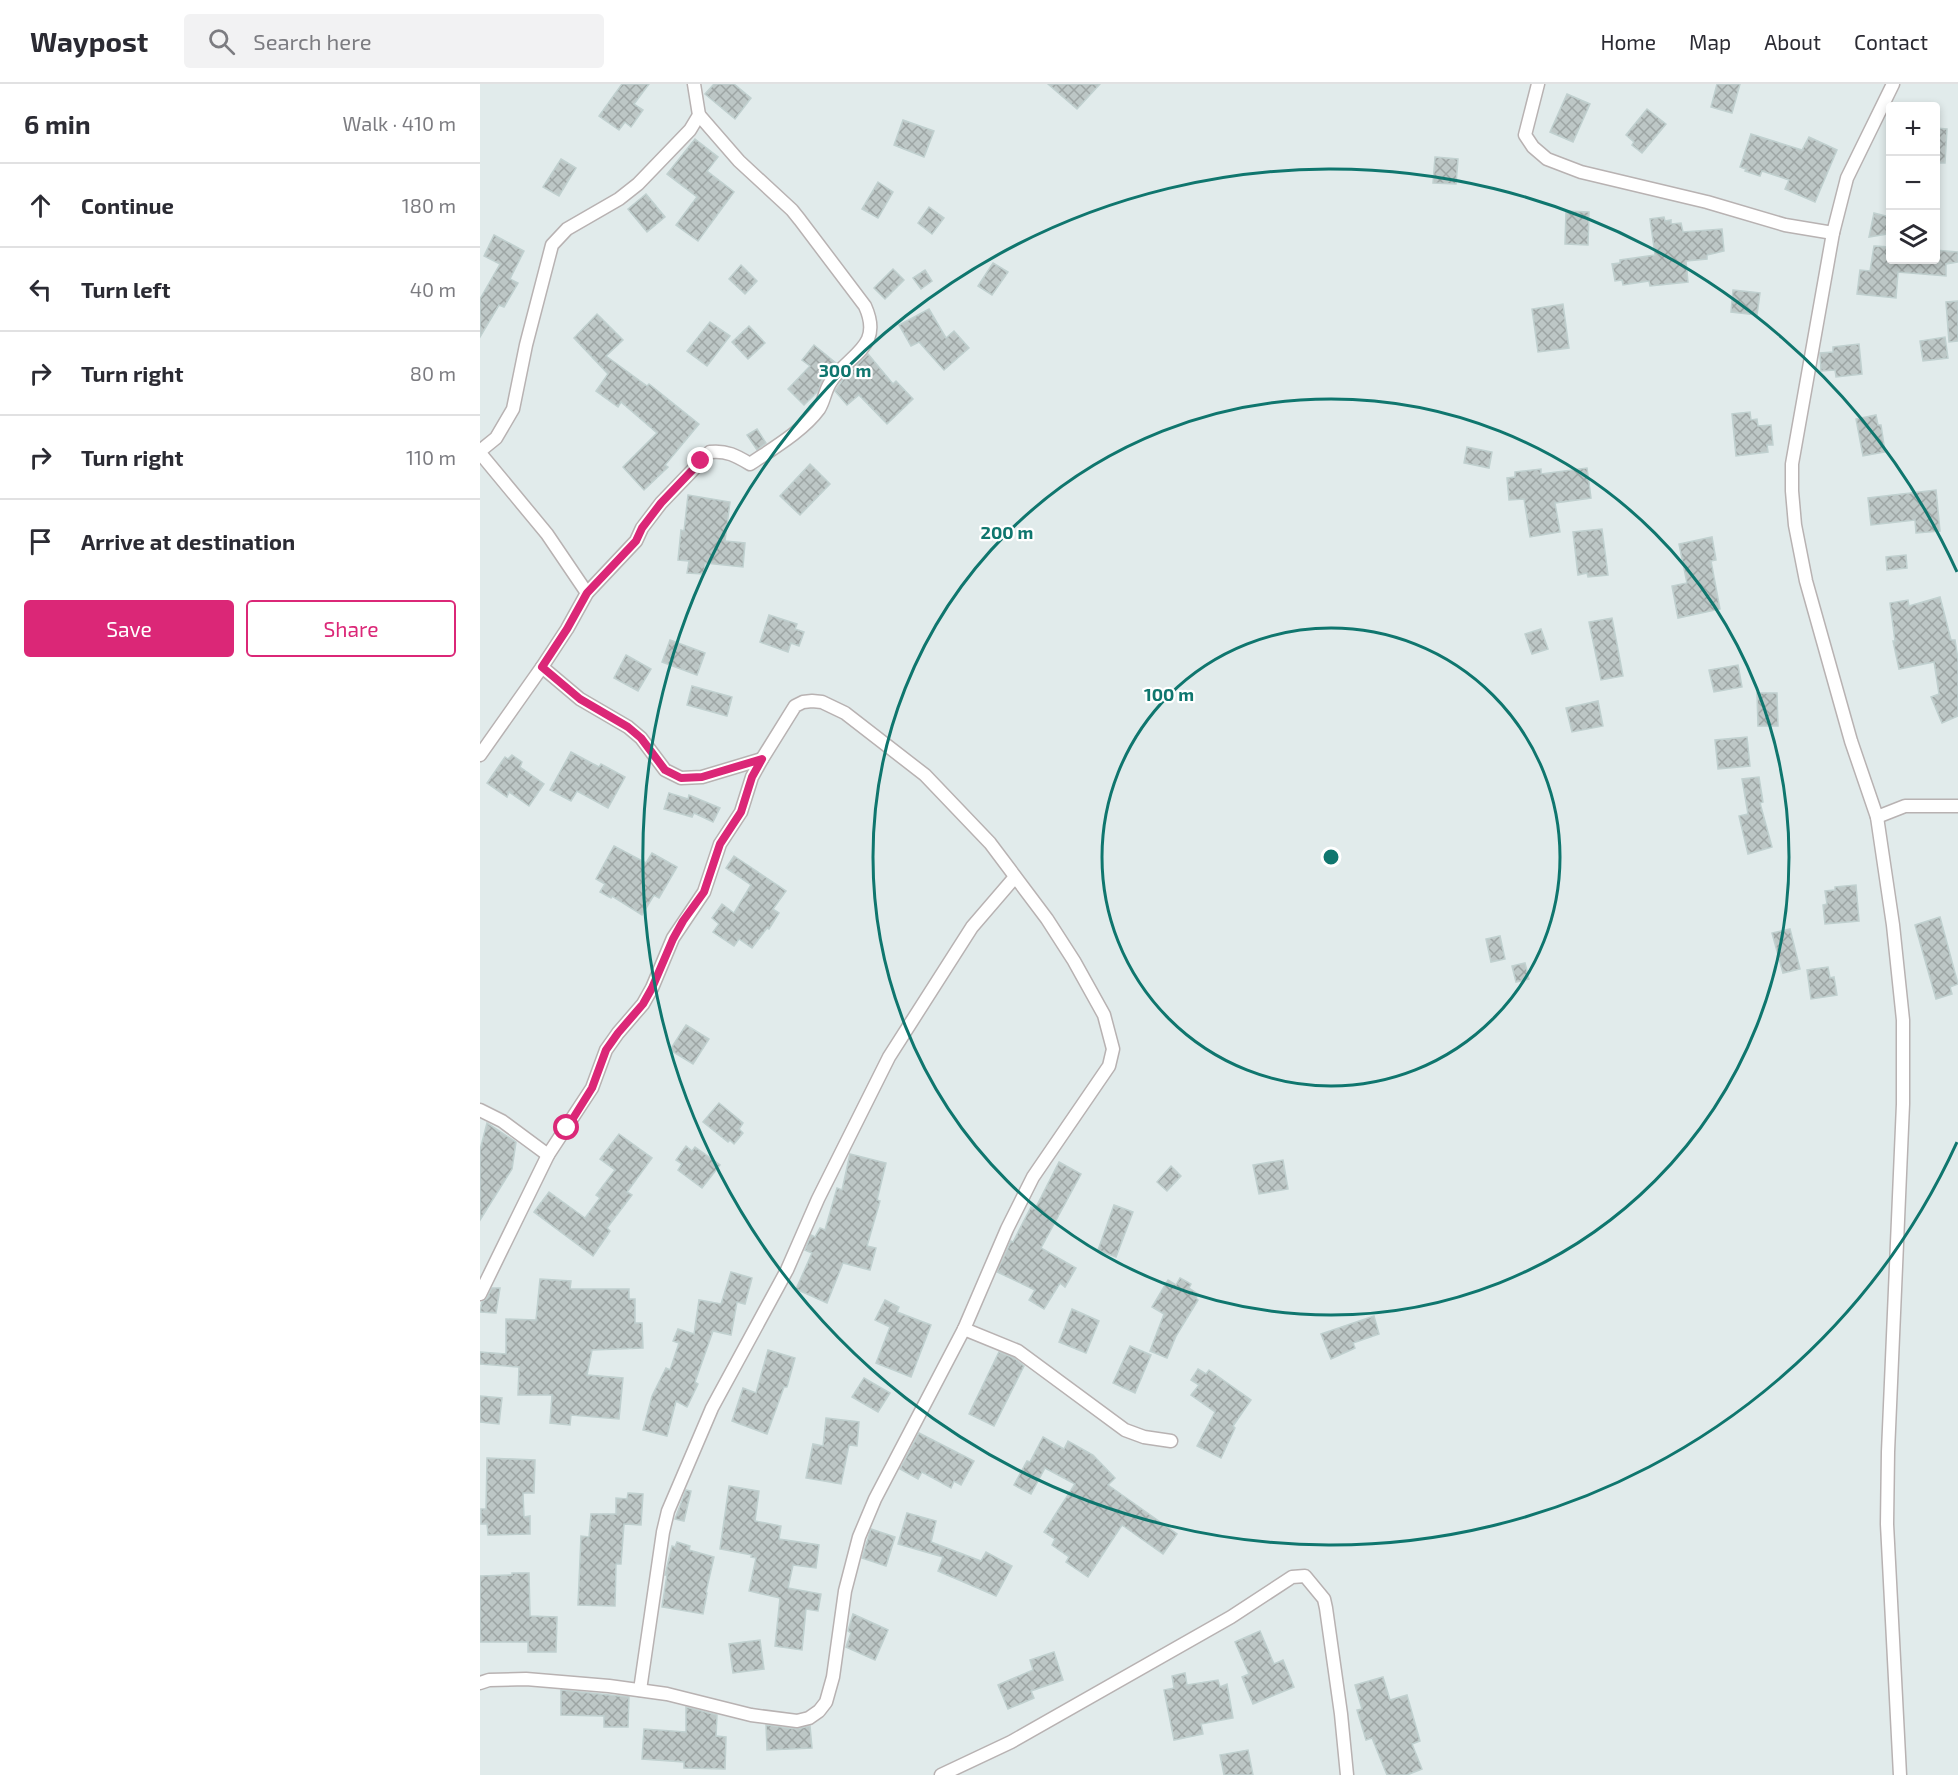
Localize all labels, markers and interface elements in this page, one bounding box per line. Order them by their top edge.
search box [184,14,604,68]
text: Waypost [30,24,148,58]
icon: search [205,25,238,58]
text: Search here [253,28,372,54]
text: Home [1600,29,1656,54]
text: Map [1689,29,1731,54]
text: About [1764,29,1821,54]
text: Contact [1854,29,1928,54]
map controls [1886,102,1940,264]
button: + [1886,102,1940,156]
text: 6 min [24,108,91,139]
text: Walk · 410 m [342,111,456,135]
button: − [1886,156,1940,210]
icon: ahead [24,189,57,222]
text: Continue [81,192,174,218]
text: 180 m [402,193,456,217]
button: layers [1886,210,1940,264]
icon: left [24,273,57,306]
text: Turn left [81,276,170,302]
text: 40 m [410,277,456,301]
icon: right [24,357,57,390]
text: 300 m [819,359,871,381]
text: Turn right [81,360,183,386]
text: 80 m [410,361,456,385]
icon: right [24,441,57,474]
text: Turn right [81,444,183,470]
text: 110 m [406,445,456,469]
route end [687,447,713,473]
text: 200 m [981,521,1033,543]
icon: arrive [24,525,57,558]
text: Arrive at destination [81,528,295,554]
button: Save [24,600,234,657]
button: Share [246,600,456,657]
text: 100 m [1144,683,1194,705]
centre of rings [1321,847,1341,867]
route start [553,1114,579,1140]

